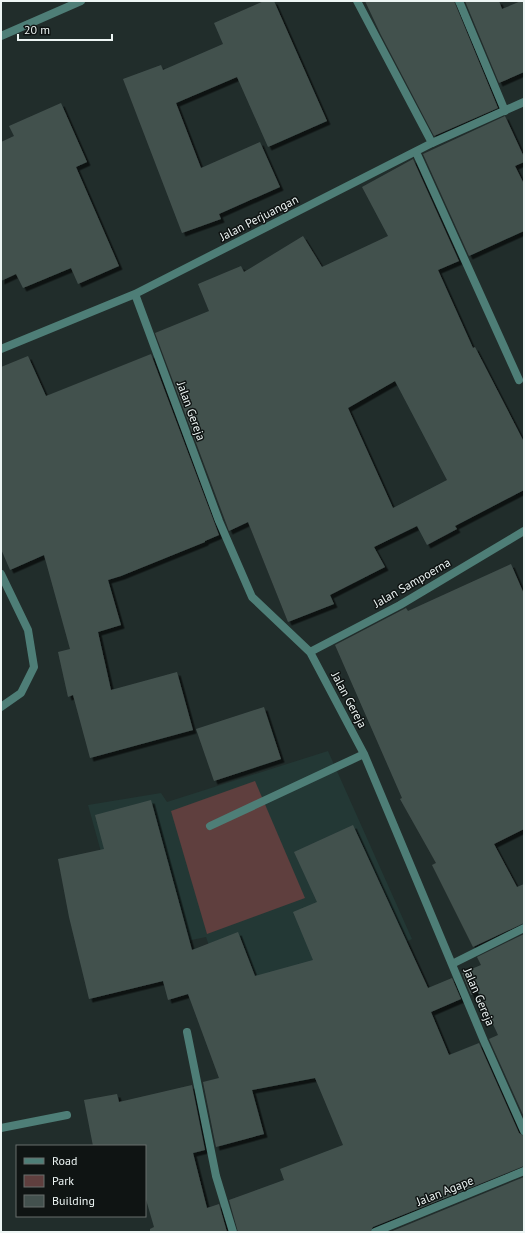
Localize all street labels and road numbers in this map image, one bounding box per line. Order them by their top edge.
street label: Jalan Perjuangan [216,191,301,244]
street label: Jalan Gereja [174,378,209,442]
street label: Jalan Sampoerna [370,554,453,611]
street label: Jalan Gereja [328,668,371,730]
street label: Jalan Gereja [460,965,498,1028]
street label: Jalan Agape [413,1172,476,1209]

